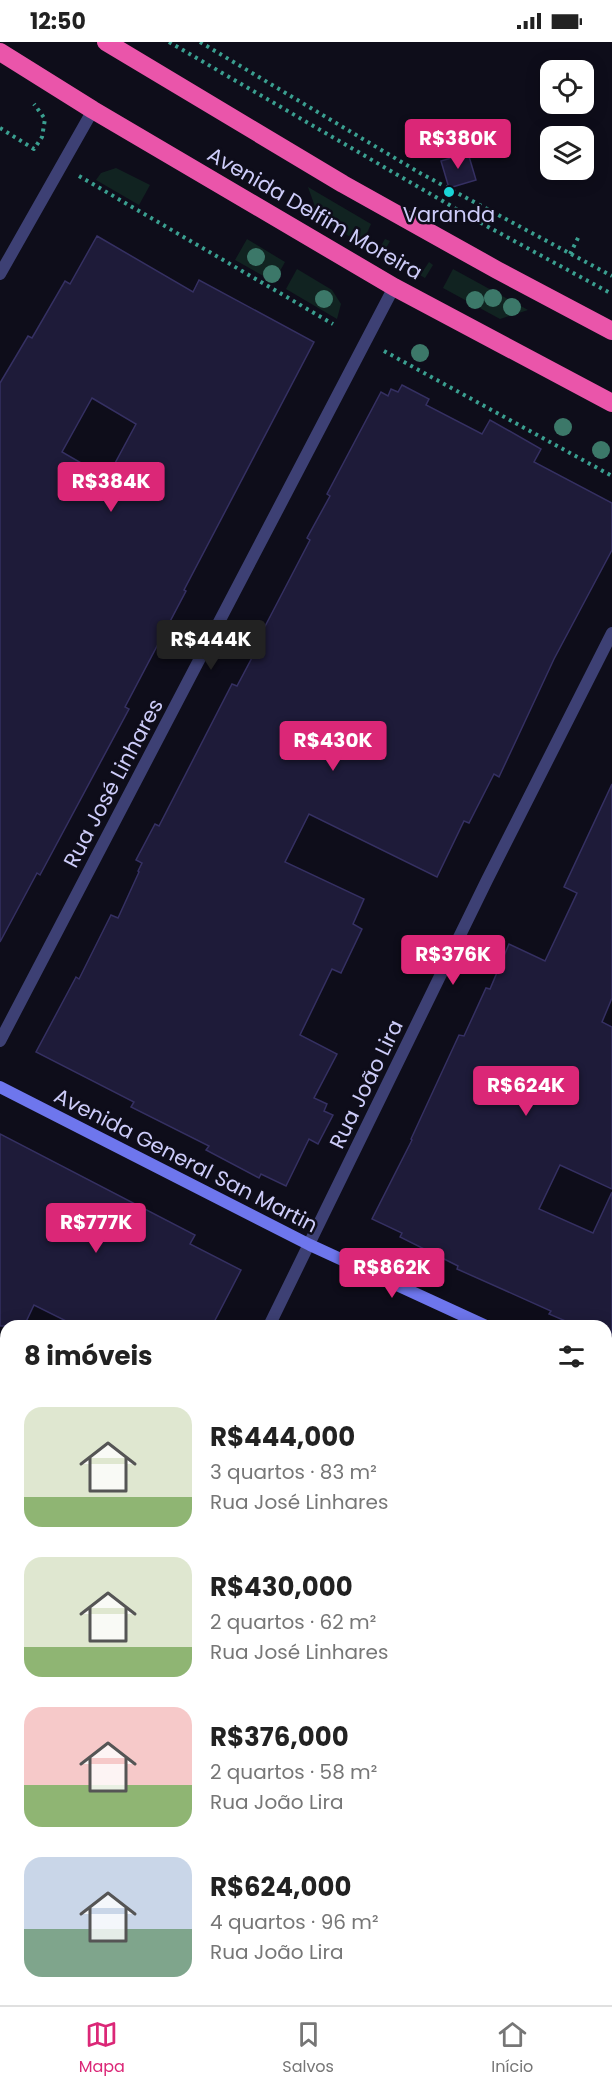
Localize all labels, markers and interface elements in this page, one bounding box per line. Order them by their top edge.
text: 12:50 [30,6,86,37]
map controls [540,60,594,180]
button: locate [540,60,594,114]
pin: R$380K [409,119,507,170]
text: R$380K [419,124,497,152]
button: layers [540,126,594,180]
street label: Avenida Delfim Moreira [202,140,428,286]
marker: Varanda [442,185,456,199]
place label: Varanda [403,200,495,229]
pin: R$384K [62,462,160,513]
text: R$384K [72,467,150,495]
pin: R$444K [162,620,260,671]
text: R$444K [171,625,251,653]
street label: Rua José Linhares [56,693,170,873]
pin: R$430K [284,721,382,772]
text: R$430K [294,726,372,754]
pin: R$376K [404,935,502,986]
text: R$376K [415,940,491,968]
street label: Rua João Lira [322,1015,410,1153]
pin: R$624K [477,1066,575,1117]
text: R$624K [487,1071,565,1099]
street label: Avenida General San Martin [49,1081,323,1239]
pin: R$777K [47,1203,145,1254]
text: R$777K [60,1208,132,1236]
pin: R$862K [343,1248,441,1299]
text: R$862K [353,1253,431,1281]
text: 8 imóveis [24,1338,153,1374]
icon: filters [555,1340,588,1373]
text: R$444,000 [210,1419,355,1455]
icon: home [72,1431,144,1503]
text: 3 quartos · 83 m² [210,1458,377,1486]
text: Rua José Linhares [210,1488,388,1516]
text: R$430,000 [210,1569,353,1605]
icon: home [72,1581,144,1653]
text: 2 quartos · 62 m² [210,1608,376,1636]
text: Rua José Linhares [210,1638,388,1666]
text: R$376,000 [210,1719,349,1755]
icon: home [72,1731,144,1803]
text: 2 quartos · 58 m² [210,1758,377,1786]
text: Rua João Lira [210,1788,343,1816]
text: R$624,000 [210,1869,351,1905]
icon: home [72,1881,144,1953]
text: 4 quartos · 96 m² [210,1908,379,1936]
text: Rua João Lira [210,1938,343,1966]
tab: Mapa [79,2018,125,2079]
tab: Salvos [282,2018,334,2079]
tab: Início [491,2018,533,2079]

